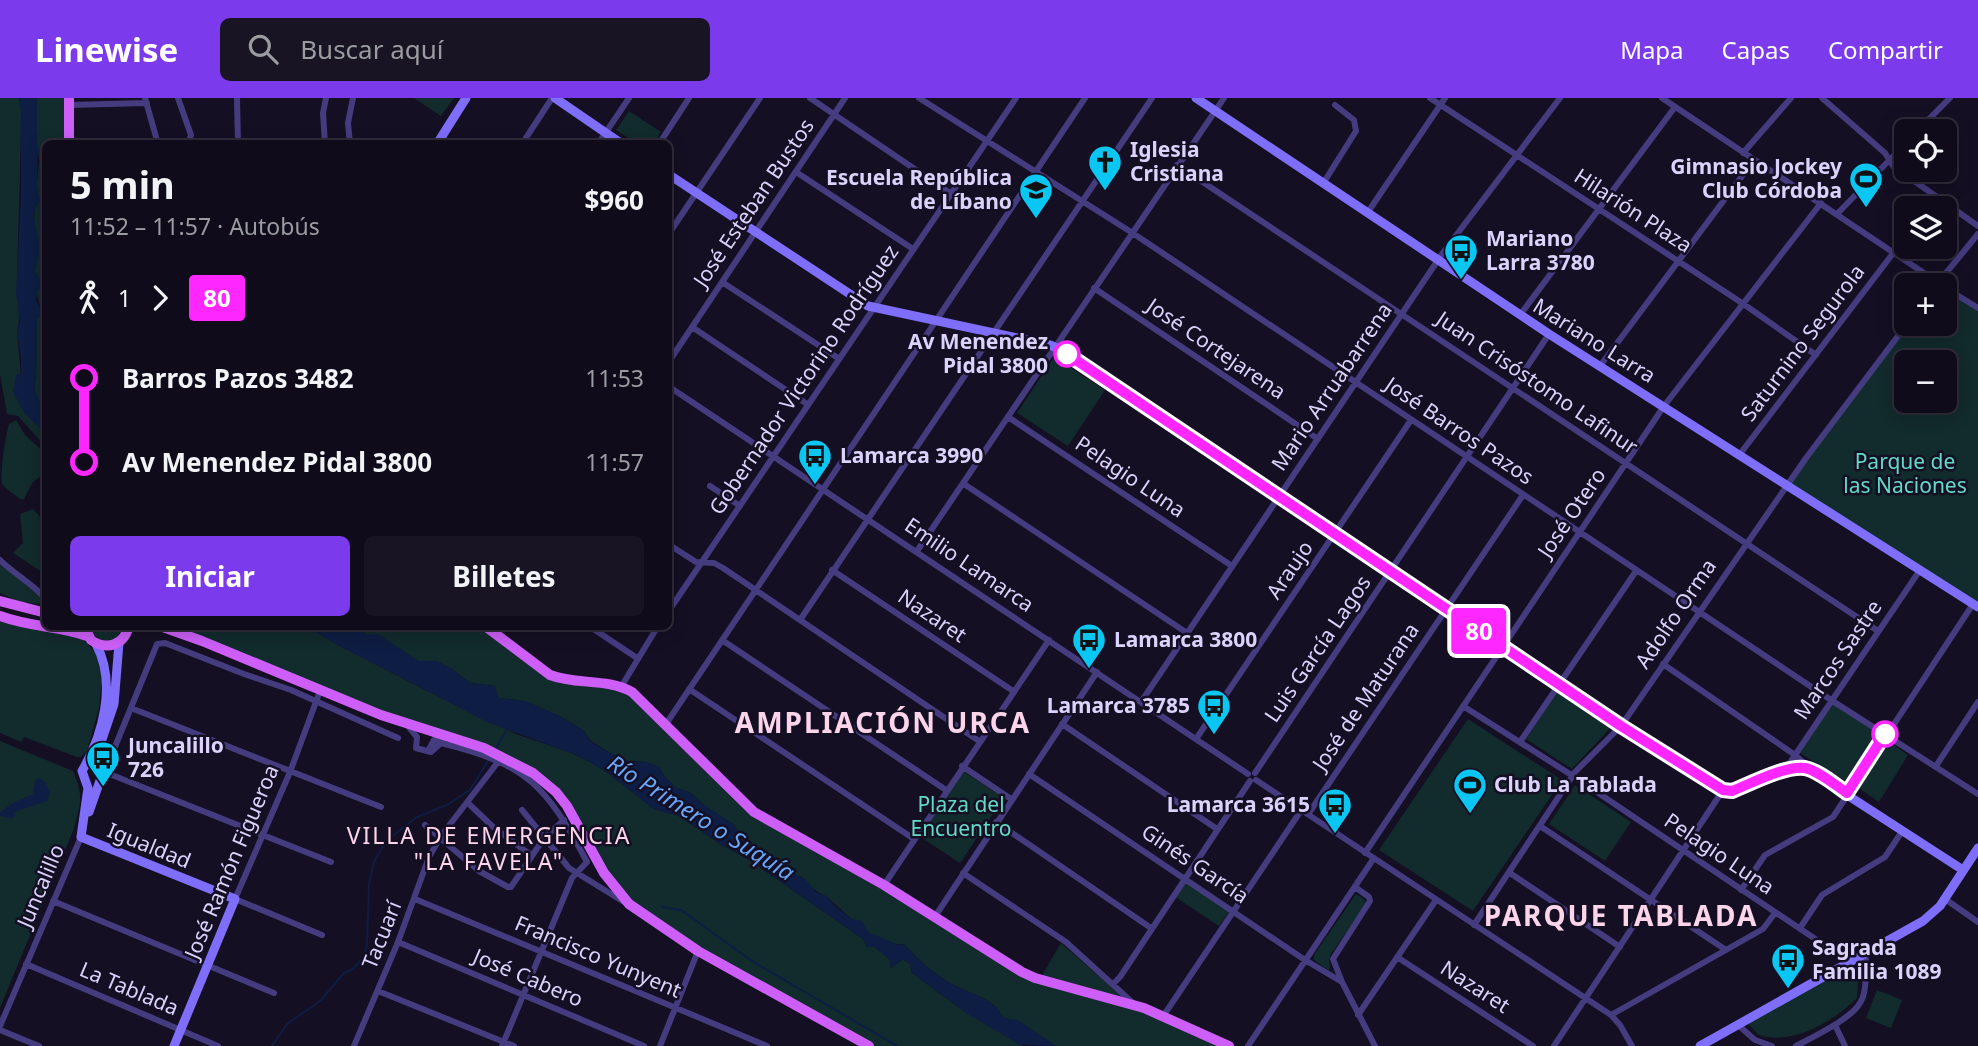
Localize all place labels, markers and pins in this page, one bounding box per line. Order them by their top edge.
place label: Iglesia Cristiana [1130,135,1224,187]
church icon: Iglesia Cristiana [1086,143,1124,192]
place label: Gimnasio Jockey Club Córdoba [1670,152,1842,204]
sports icon: Gimnasio Jockey Club Córdoba [1847,160,1885,209]
place label: Escuela República de Líbano [826,163,1012,215]
school or university icon: Escuela República de Líbano [1017,171,1055,220]
place label: Mariano Larra 3780 [1486,224,1595,276]
bus stop icon: Mariano Larra 3780 [1442,232,1480,281]
place label: Av Menendez Pidal 3800 [908,327,1048,379]
marker: Av Menendez Pidal 3800 [1054,341,1080,367]
bus stop icon: Lamarca 3990 [796,437,834,486]
place label: Lamarca 3990 [840,441,983,469]
bus stop icon: Lamarca 3800 [1070,621,1108,670]
place label: Lamarca 3800 [1114,625,1257,653]
bus stop icon: Lamarca 3785 [1195,687,1233,736]
place label: Lamarca 3785 [1047,691,1190,719]
unlabelled marker [1872,721,1898,747]
place label: Juncalillo 726 [126,731,224,783]
bus stop icon: Juncalillo 726 [84,739,122,788]
sports icon: Club La Tablada [1451,766,1489,815]
place label: Club La Tablada [1494,770,1657,798]
bus stop icon: Lamarca 3615 [1316,786,1354,835]
place label: Lamarca 3615 [1167,790,1310,818]
place label: Sagrada Familia 1089 [1812,933,1942,985]
bus stop icon: Sagrada Familia 1089 [1769,941,1807,990]

